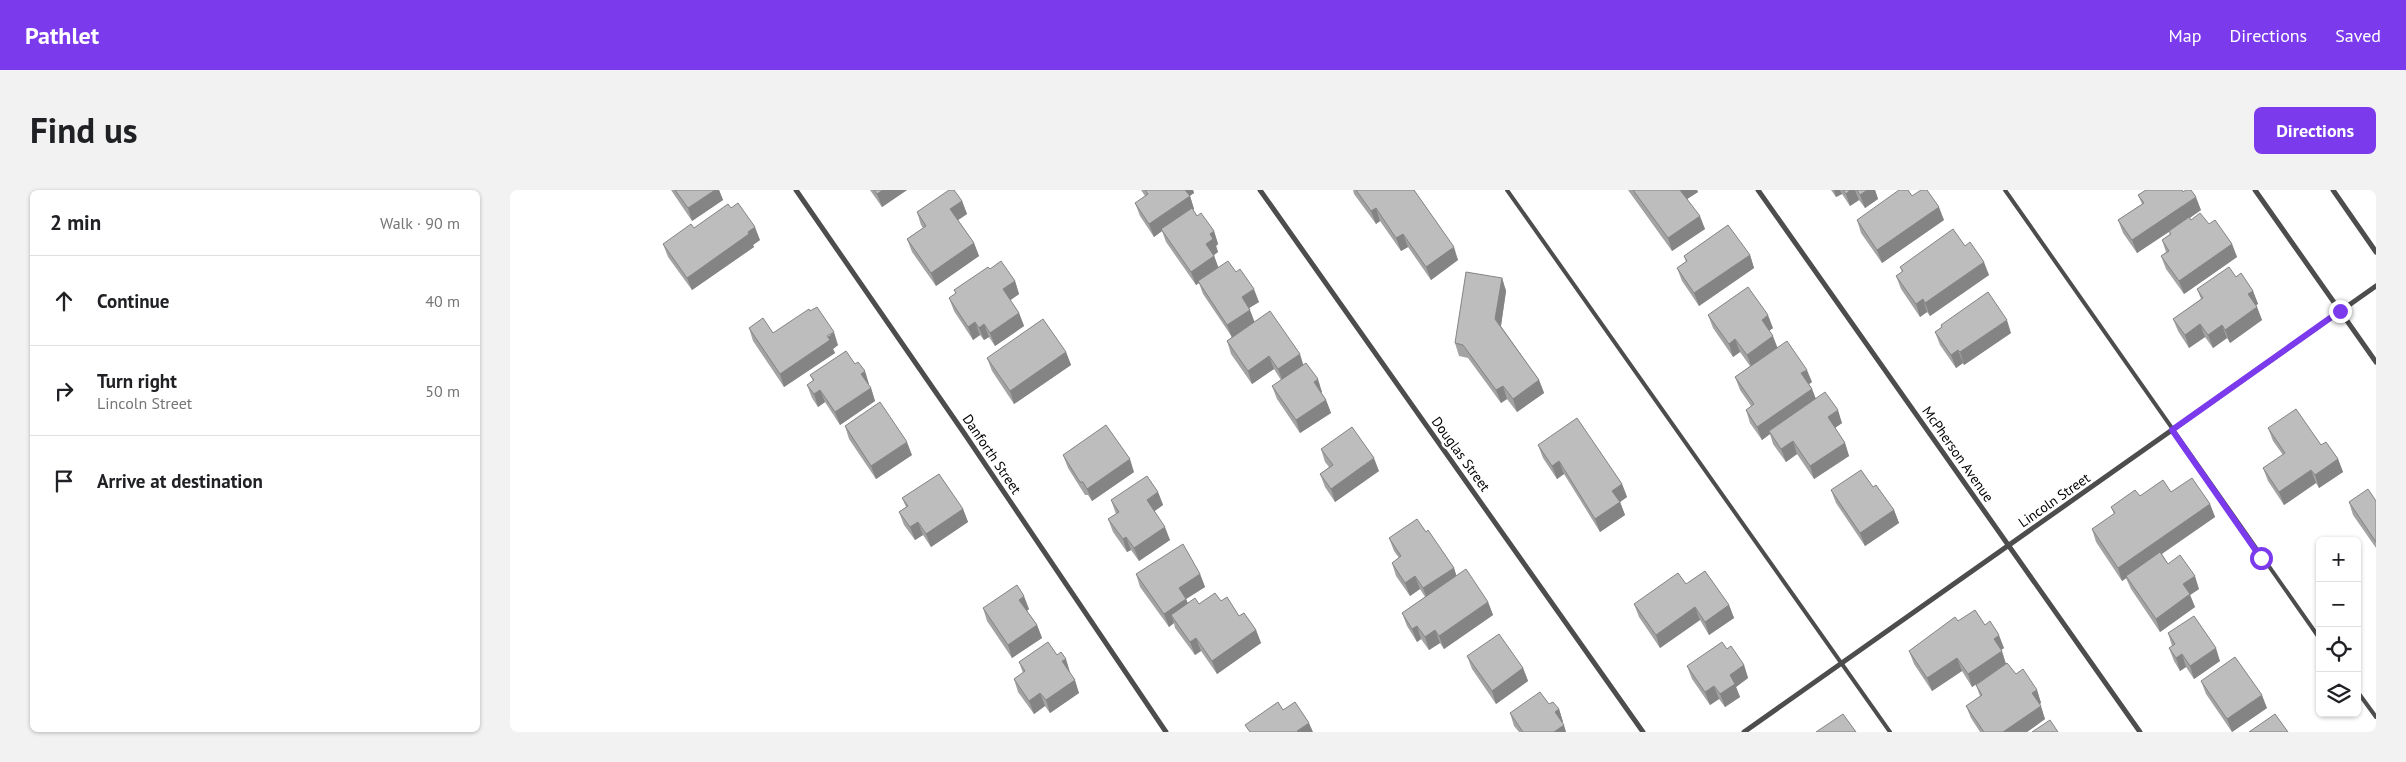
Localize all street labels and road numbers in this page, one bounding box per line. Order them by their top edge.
street label: McPherson Avenue [1918,403,1998,505]
street label: Danforth Street [959,411,1026,498]
street label: Douglas Street [1428,413,1494,495]
street label: Lincoln Street [2015,469,2094,531]

